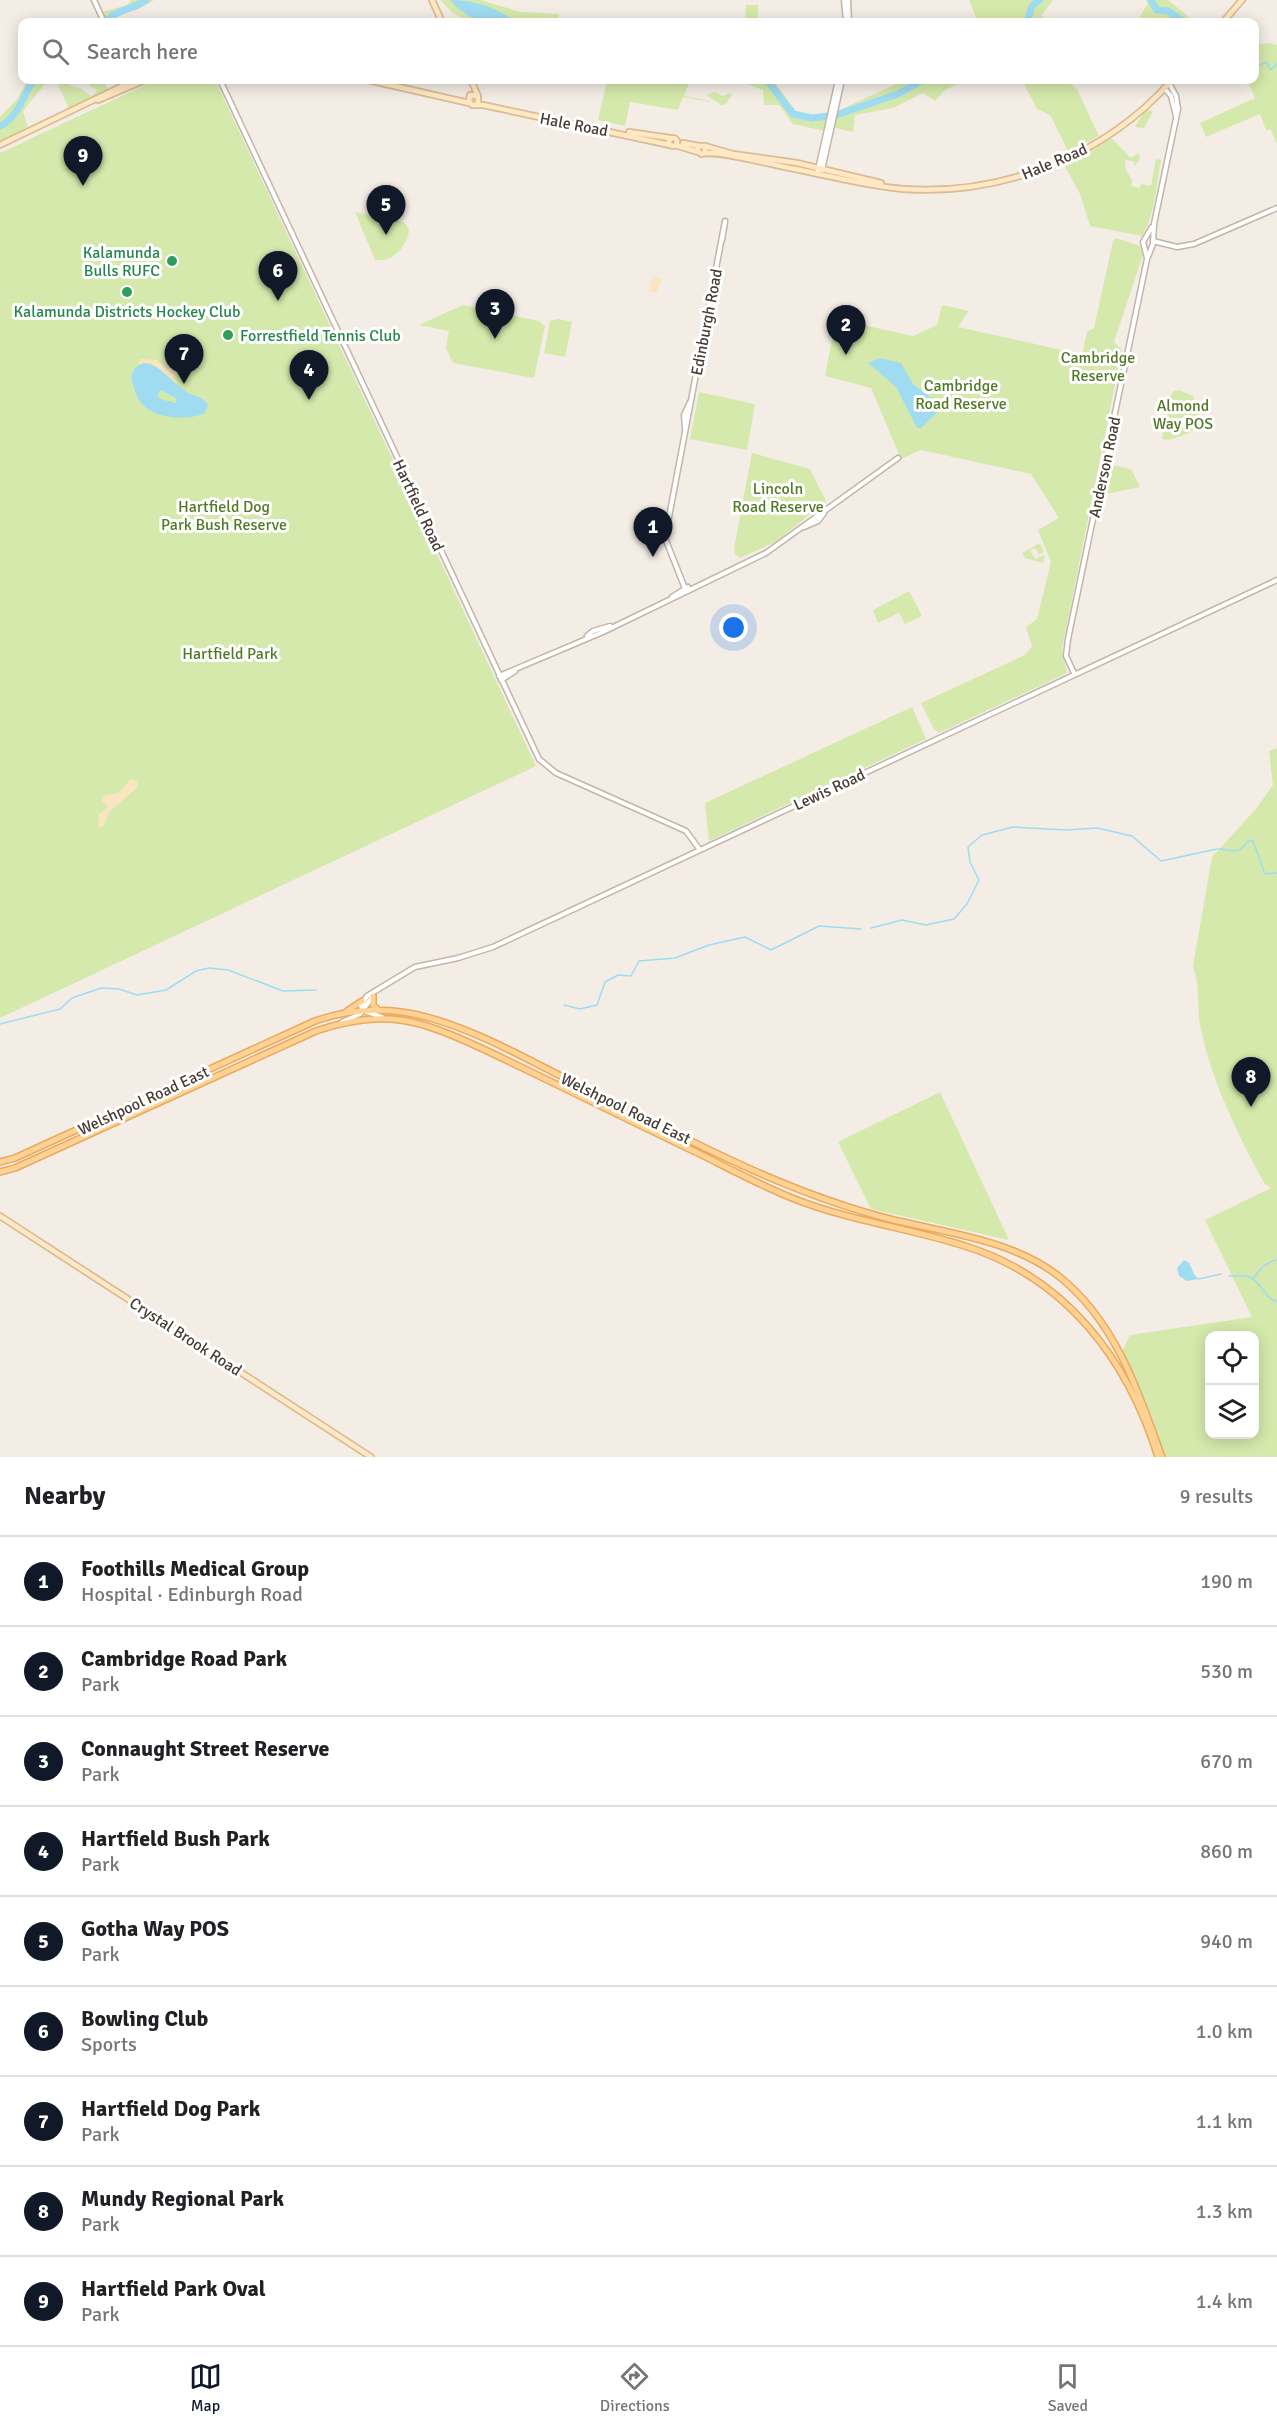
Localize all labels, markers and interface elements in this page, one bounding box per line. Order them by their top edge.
search box [18,18,1259,84]
icon: search [39,35,72,68]
text: Search here [87,38,198,65]
street label: Hale Road [538,109,610,141]
pin: 9 [64,136,103,186]
street label: Hale Road [1019,139,1090,185]
pin: 5 [366,186,406,235]
place label: Kalamunda Bulls RUFC [83,243,160,281]
pin: 6 [258,252,298,301]
marker: Kalamunda Bulls RUFC [165,254,179,268]
street label: Edinburgh Road [687,267,727,377]
marker: Kalamunda Districts Hockey Club [120,285,134,299]
pin: 3 [476,290,514,339]
place label: Kalamunda Districts Hockey Club [14,302,240,322]
pin: 2 [826,306,866,355]
place label: Forrestfield Tennis Club [240,326,401,346]
marker: Forrestfield Tennis Club [221,328,235,342]
pin: 7 [164,334,204,384]
park label: Cambridge Reserve [1061,348,1135,386]
pin: 4 [290,350,328,400]
park label: Cambridge Road Reserve [915,376,1007,414]
park label: Almond Way POS [1153,396,1213,434]
street label: Anderson Road [1085,415,1125,520]
street label: Hartfield Road [388,456,448,555]
park label: Lincoln Road Reserve [732,479,824,517]
park label: Hartfield Dog Park Bush Reserve [161,497,287,535]
pin: 1 [634,508,672,557]
your location [719,613,748,642]
park label: Hartfield Park [182,644,278,664]
street label: Lewis Road [790,765,868,815]
pin: 8 [1232,1058,1270,1107]
street label: Welshpool Road East [75,1062,212,1140]
street label: Welshpool Road East [557,1069,694,1149]
street label: Crystal Brook Road [126,1293,245,1381]
map controls [1205,1331,1259,1439]
button: locate [1205,1331,1259,1385]
button: layers [1205,1385,1259,1439]
text: Nearby [24,1480,105,1512]
text: 9 results [1180,1484,1253,1509]
text: Foothills Medical Group [81,1555,309,1582]
text: 1 [38,1569,49,1594]
text: 190 m [1200,1569,1253,1594]
text: Hospital · Edinburgh Road [81,1582,303,1607]
text: Cambridge Road Park [81,1645,287,1672]
text: 2 [38,1659,49,1684]
text: 530 m [1200,1659,1253,1684]
text: Park [81,1672,119,1697]
text: Connaught Street Reserve [81,1735,329,1762]
text: 3 [38,1749,49,1774]
text: 670 m [1200,1749,1253,1774]
text: Park [81,1762,119,1787]
text: Hartfield Bush Park [81,1825,270,1852]
text: 4 [38,1839,49,1864]
text: 860 m [1200,1839,1253,1864]
text: Park [81,1852,119,1877]
text: Gotha Way POS [81,1915,229,1942]
text: 5 [38,1929,49,1954]
text: 940 m [1200,1929,1253,1954]
text: Park [81,1942,119,1967]
text: Bowling Club [81,2005,208,2032]
text: 6 [38,2019,49,2044]
text: 1.0 km [1196,2019,1253,2044]
text: Sports [81,2032,137,2057]
text: Hartfield Dog Park [81,2095,260,2122]
text: 7 [38,2109,49,2134]
text: 1.1 km [1196,2109,1253,2134]
text: Park [81,2122,119,2147]
text: Mundy Regional Park [81,2185,284,2212]
text: 8 [38,2199,49,2224]
text: 1.3 km [1196,2199,1253,2224]
text: Park [81,2212,119,2237]
text: Hartfield Park Oval [81,2275,266,2302]
text: 9 [38,2289,49,2314]
text: 1.4 km [1196,2289,1253,2314]
text: Park [81,2302,119,2327]
tab: Map [189,2360,222,2416]
tab: Directions [600,2360,670,2416]
tab: Saved [1048,2360,1088,2416]

